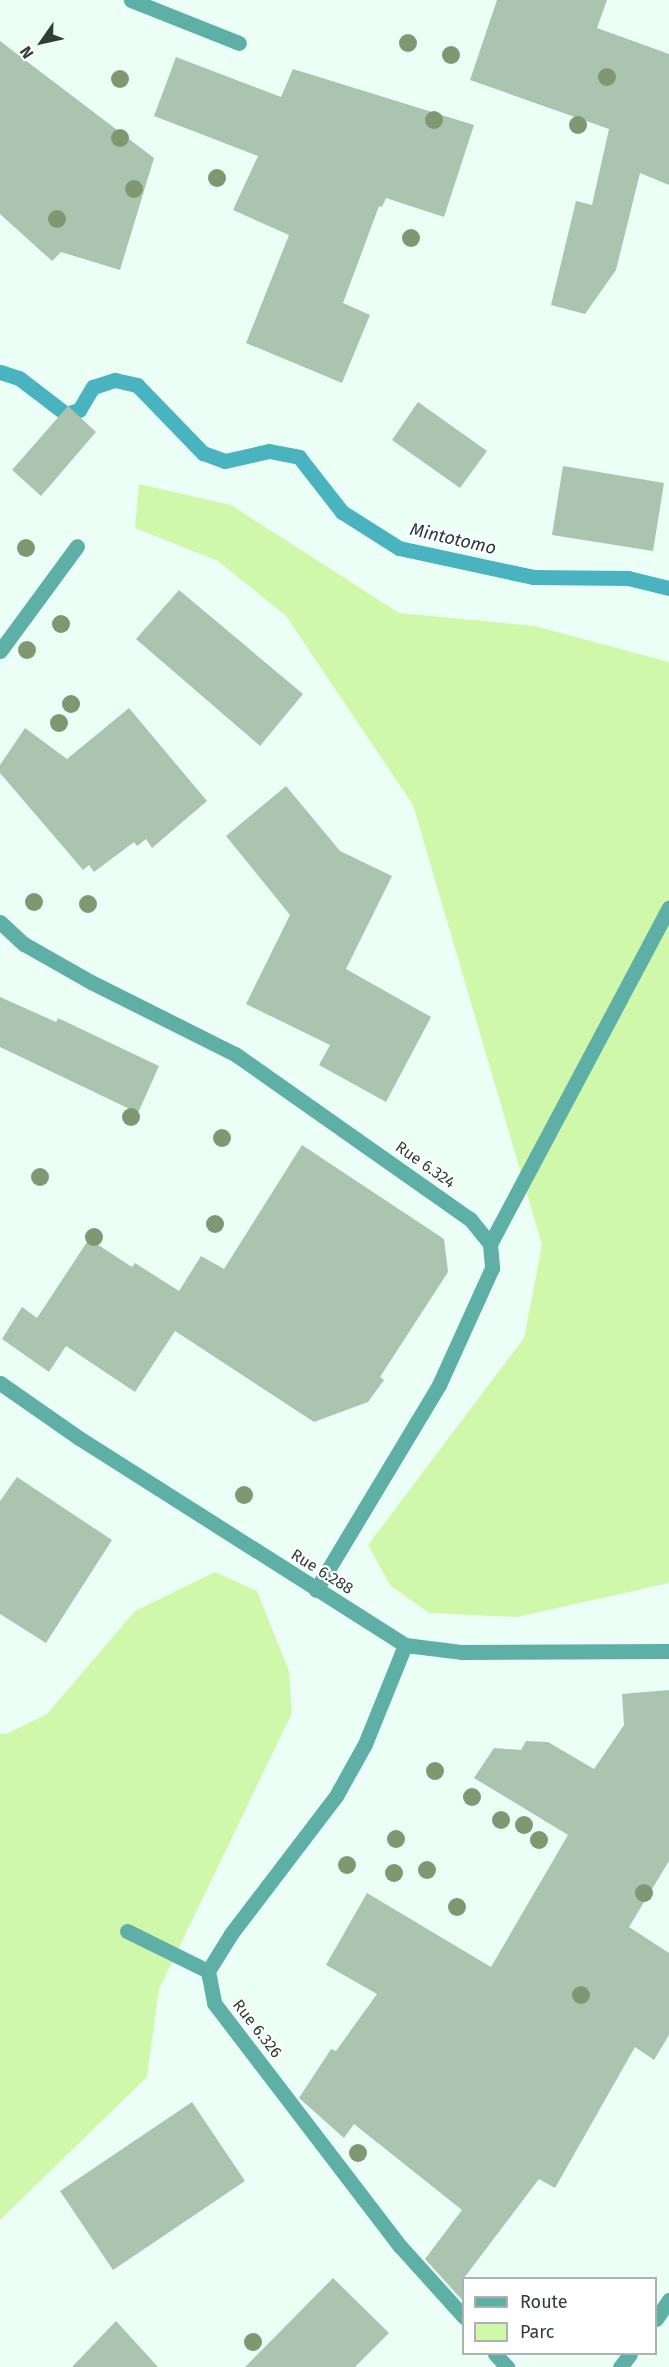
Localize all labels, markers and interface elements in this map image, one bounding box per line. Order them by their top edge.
north arrow [12,12,72,72]
text: N [16,43,38,62]
water label: Mintotomo [408,519,498,559]
street label: Rue 6.324 [392,1138,458,1192]
street label: Rue 6.288 [287,1545,357,1599]
street label: Rue 6.326 [228,1996,286,2062]
legend [462,2277,657,2355]
text: Route [520,2291,568,2313]
text: Parc [520,2321,554,2343]

